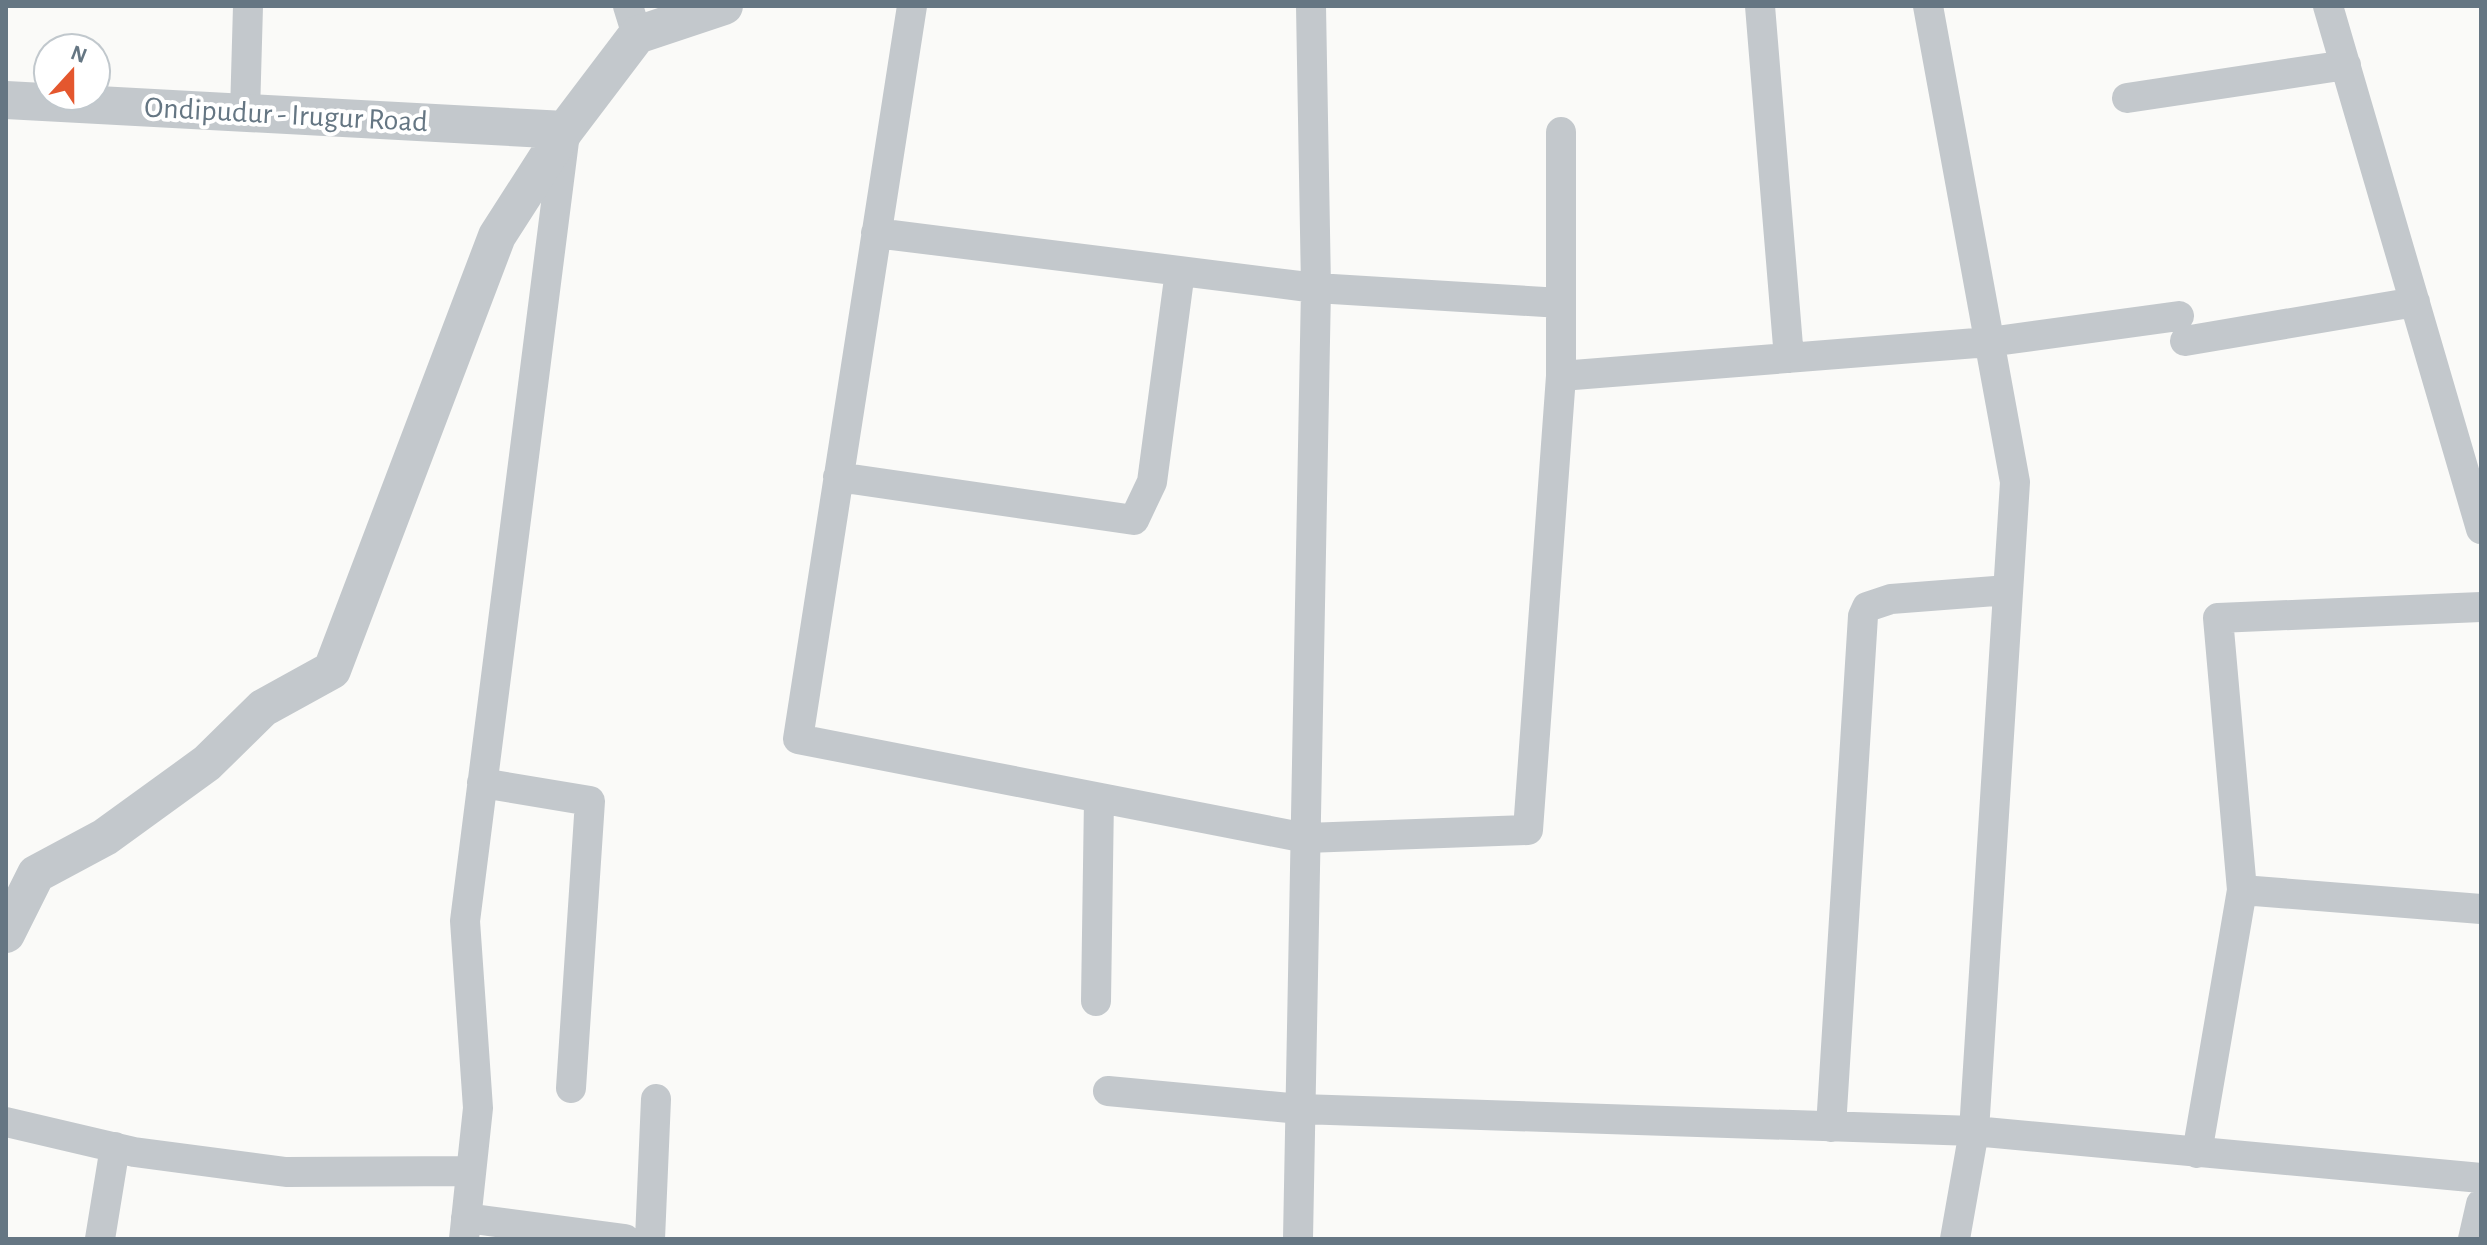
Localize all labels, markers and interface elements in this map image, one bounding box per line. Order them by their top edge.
north arrow [32,32,112,112]
text: N [68,41,90,67]
street label: Ondipudur - Irugur Road [143,93,429,137]

